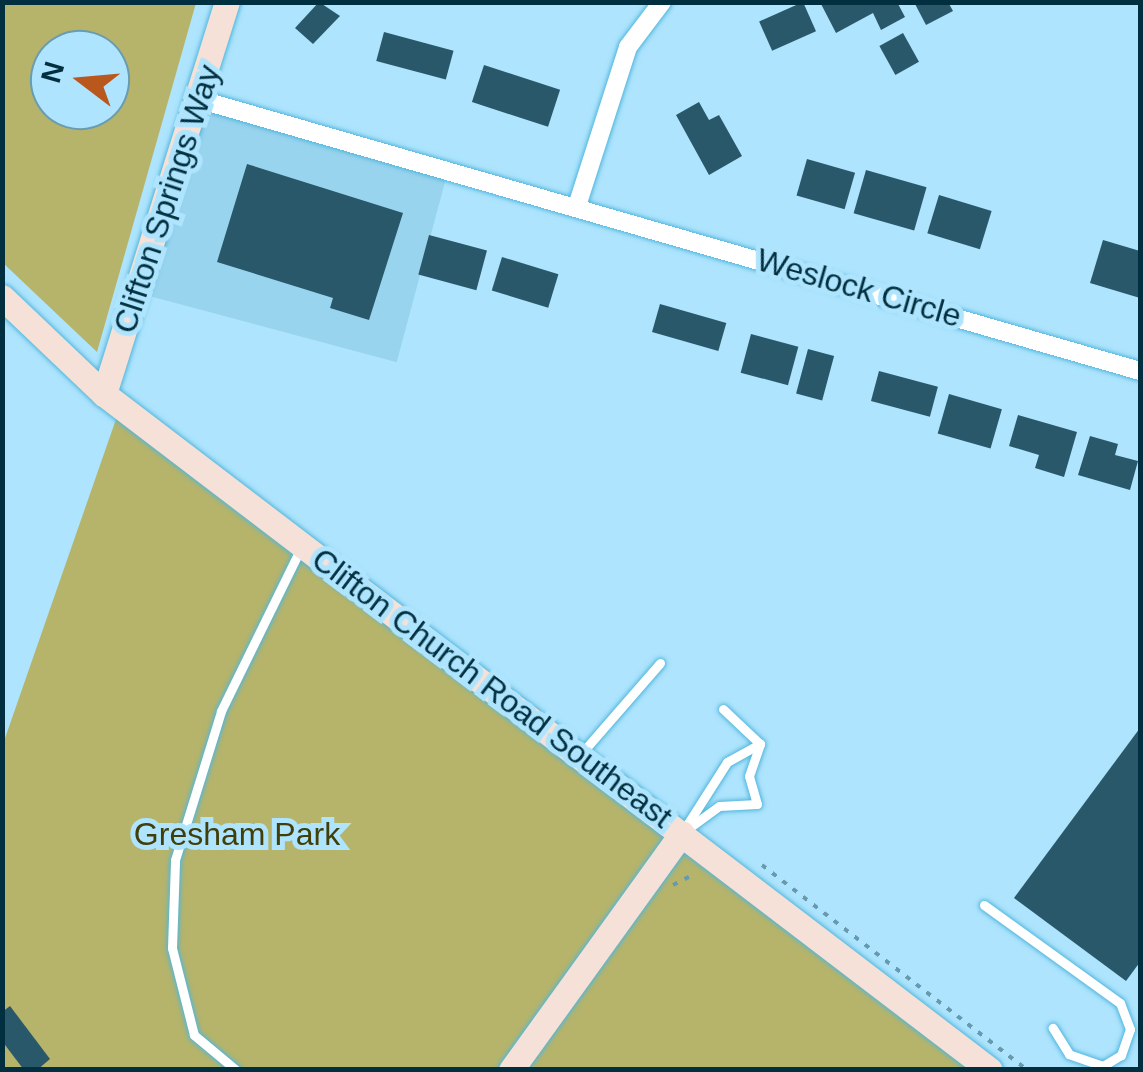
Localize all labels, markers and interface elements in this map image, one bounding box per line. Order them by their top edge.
north arrow [30,30,130,130]
text: N [35,58,70,86]
street label: Clifton Springs Way [106,60,228,338]
street label: Weslock Circle [752,240,966,336]
street label: Clifton Church Road Southeast [304,540,680,836]
park label: Gresham Park [134,815,340,853]

